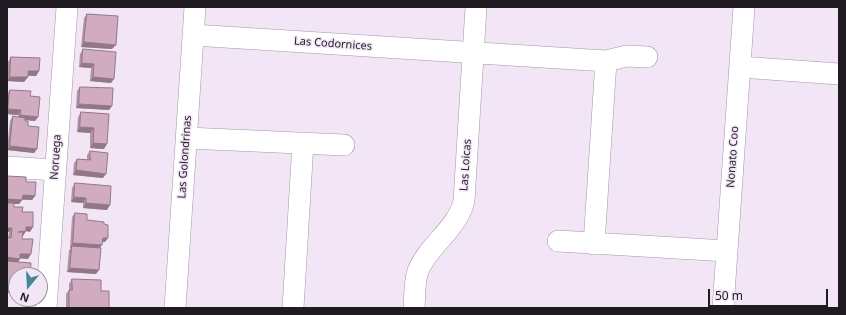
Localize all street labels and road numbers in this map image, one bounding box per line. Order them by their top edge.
street label: Las Codornices [294,35,372,53]
street label: Las Golondrinas [176,115,194,199]
street label: Nonato Coo [724,126,742,188]
street label: Noruega [48,134,64,180]
street label: Las Loicas [458,139,474,191]

